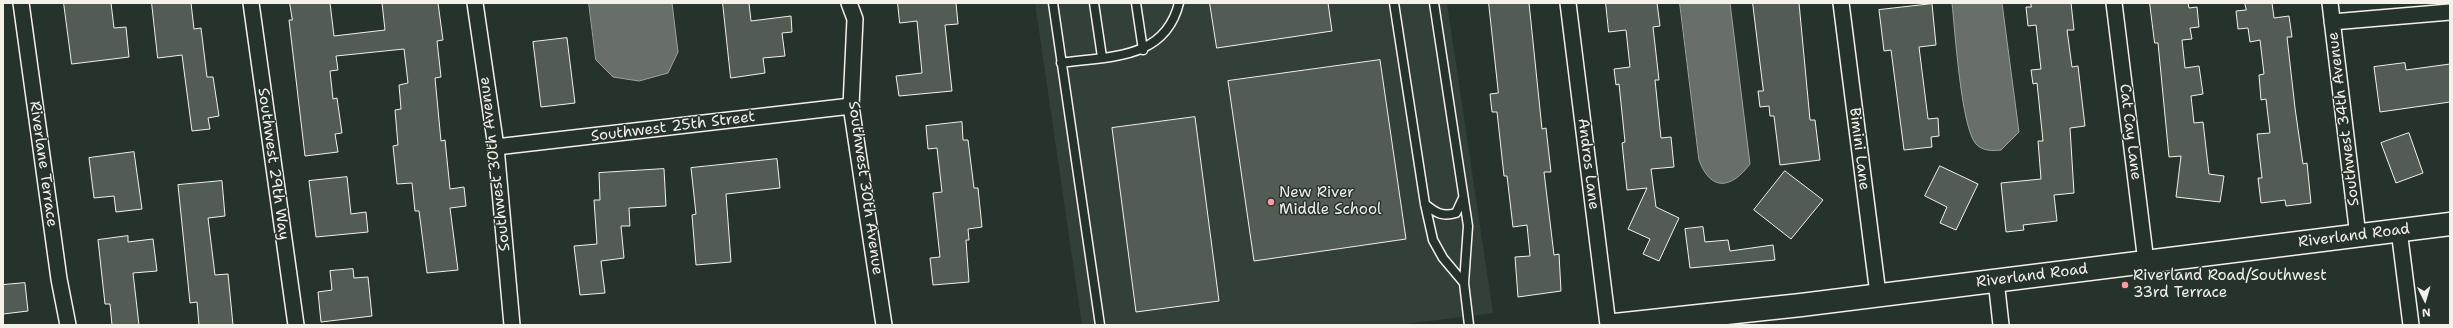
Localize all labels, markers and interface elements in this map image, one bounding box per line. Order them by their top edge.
street label: Southwest 34th Avenue [2324,31,2364,207]
street label: Southwest 30th Avenue [475,76,515,252]
street label: Cat Cay Lane [2115,83,2145,181]
street label: Southwest 29th Way [253,87,293,241]
street label: Riverlane Terrace [25,100,61,228]
street label: Southwest 30th Avenue [844,100,886,276]
street label: Bimini Lane [1845,107,1873,191]
street label: Southwest 25th Street [590,108,756,146]
street label: Andros Lane [1573,117,1603,211]
place label: New River Middle School [1279,184,1381,219]
marker: New River Middle School [1266,197,1276,207]
street label: Riverland Road [2297,220,2411,252]
street label: Riverland Road [1975,260,2089,292]
place label: Riverland Road/Southwest 33rd Terrace [2133,267,2327,302]
marker: Riverland Road/Southwest 33rd Terrace [2120,280,2130,290]
north arrow [2405,280,2445,320]
text: N [2421,305,2431,320]

